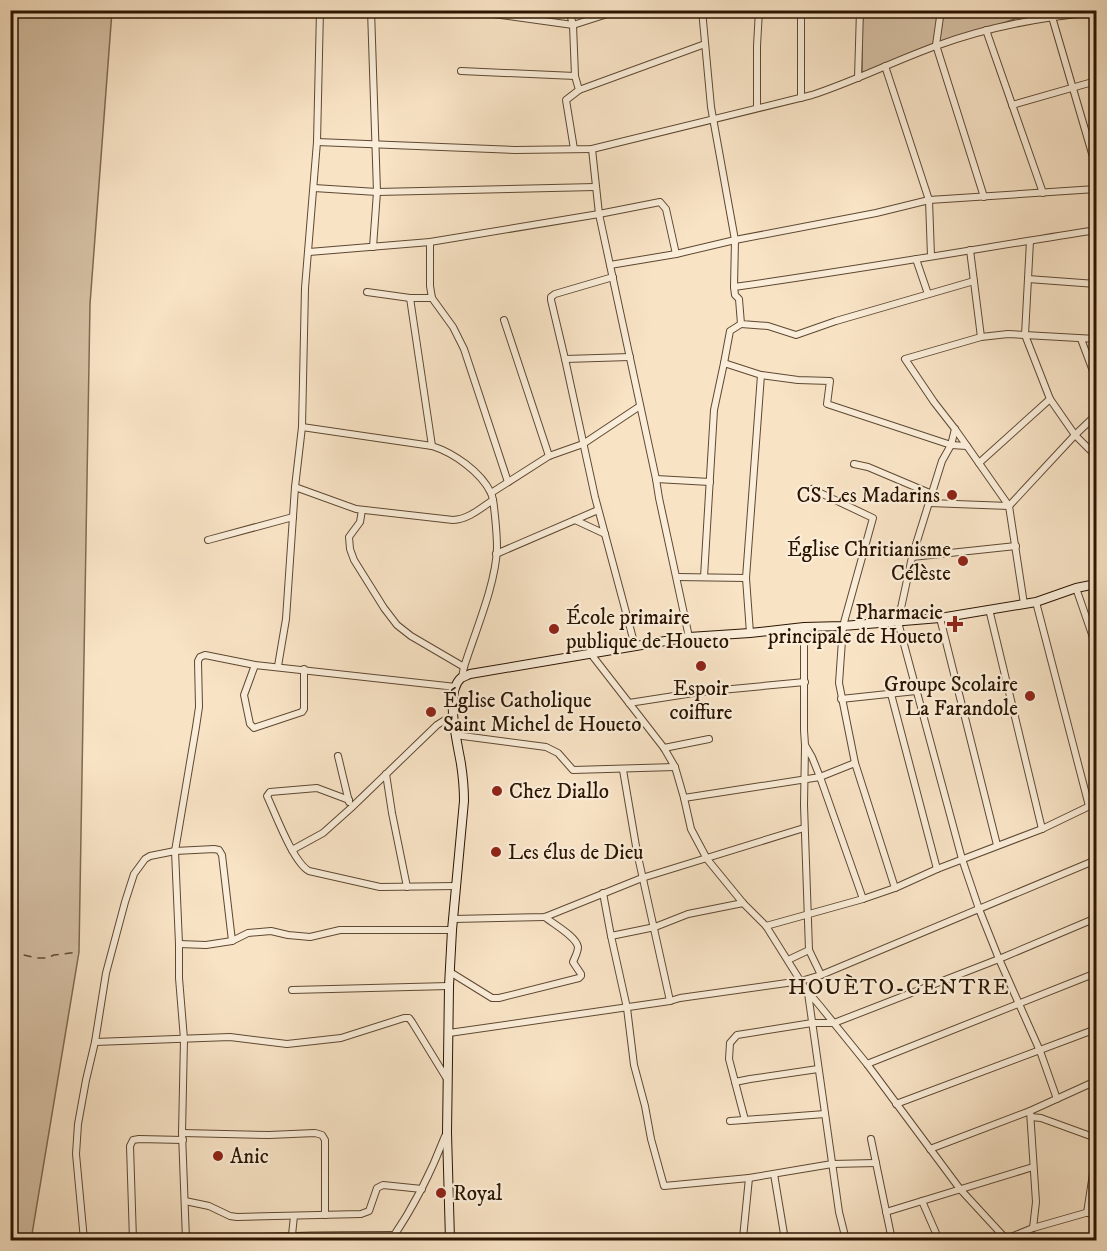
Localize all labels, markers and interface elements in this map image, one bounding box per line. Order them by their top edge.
place label: CS Les Madarins [796,483,940,509]
marker: CS Les Madarins [945,488,959,502]
place label: Église Chritianisme Célèste [787,536,951,587]
marker: Église Chritianisme Célèste [956,554,970,568]
place label: Pharmacie principale de Houeto [767,600,943,650]
place label: École primaire publique de Houeto [565,604,729,655]
marker: Pharmacie principale de Houeto [948,617,962,631]
marker: École primaire publique de Houeto [547,622,561,636]
marker: Espoir coiffure [694,659,708,673]
place label: Groupe Scolaire La Farandole [884,672,1018,722]
place label: Espoir coiffure [669,676,733,726]
place label: Église Catholique Saint Michel de Houeto [443,687,642,738]
marker: Groupe Scolaire La Farandole [1023,689,1037,703]
marker: Église Catholique Saint Michel de Houeto [424,705,438,719]
place label: Chez Diallo [509,779,609,805]
marker: Chez Diallo [490,784,504,798]
place label: Les élus de Dieu [508,840,644,866]
marker: Les élus de Dieu [489,845,503,859]
district label: HOUÈTO-CENTRE [788,974,1010,1001]
place label: Anic [230,1144,269,1170]
marker: Anic [211,1149,225,1163]
place label: Royal [453,1181,503,1207]
marker: Royal [434,1186,448,1200]

